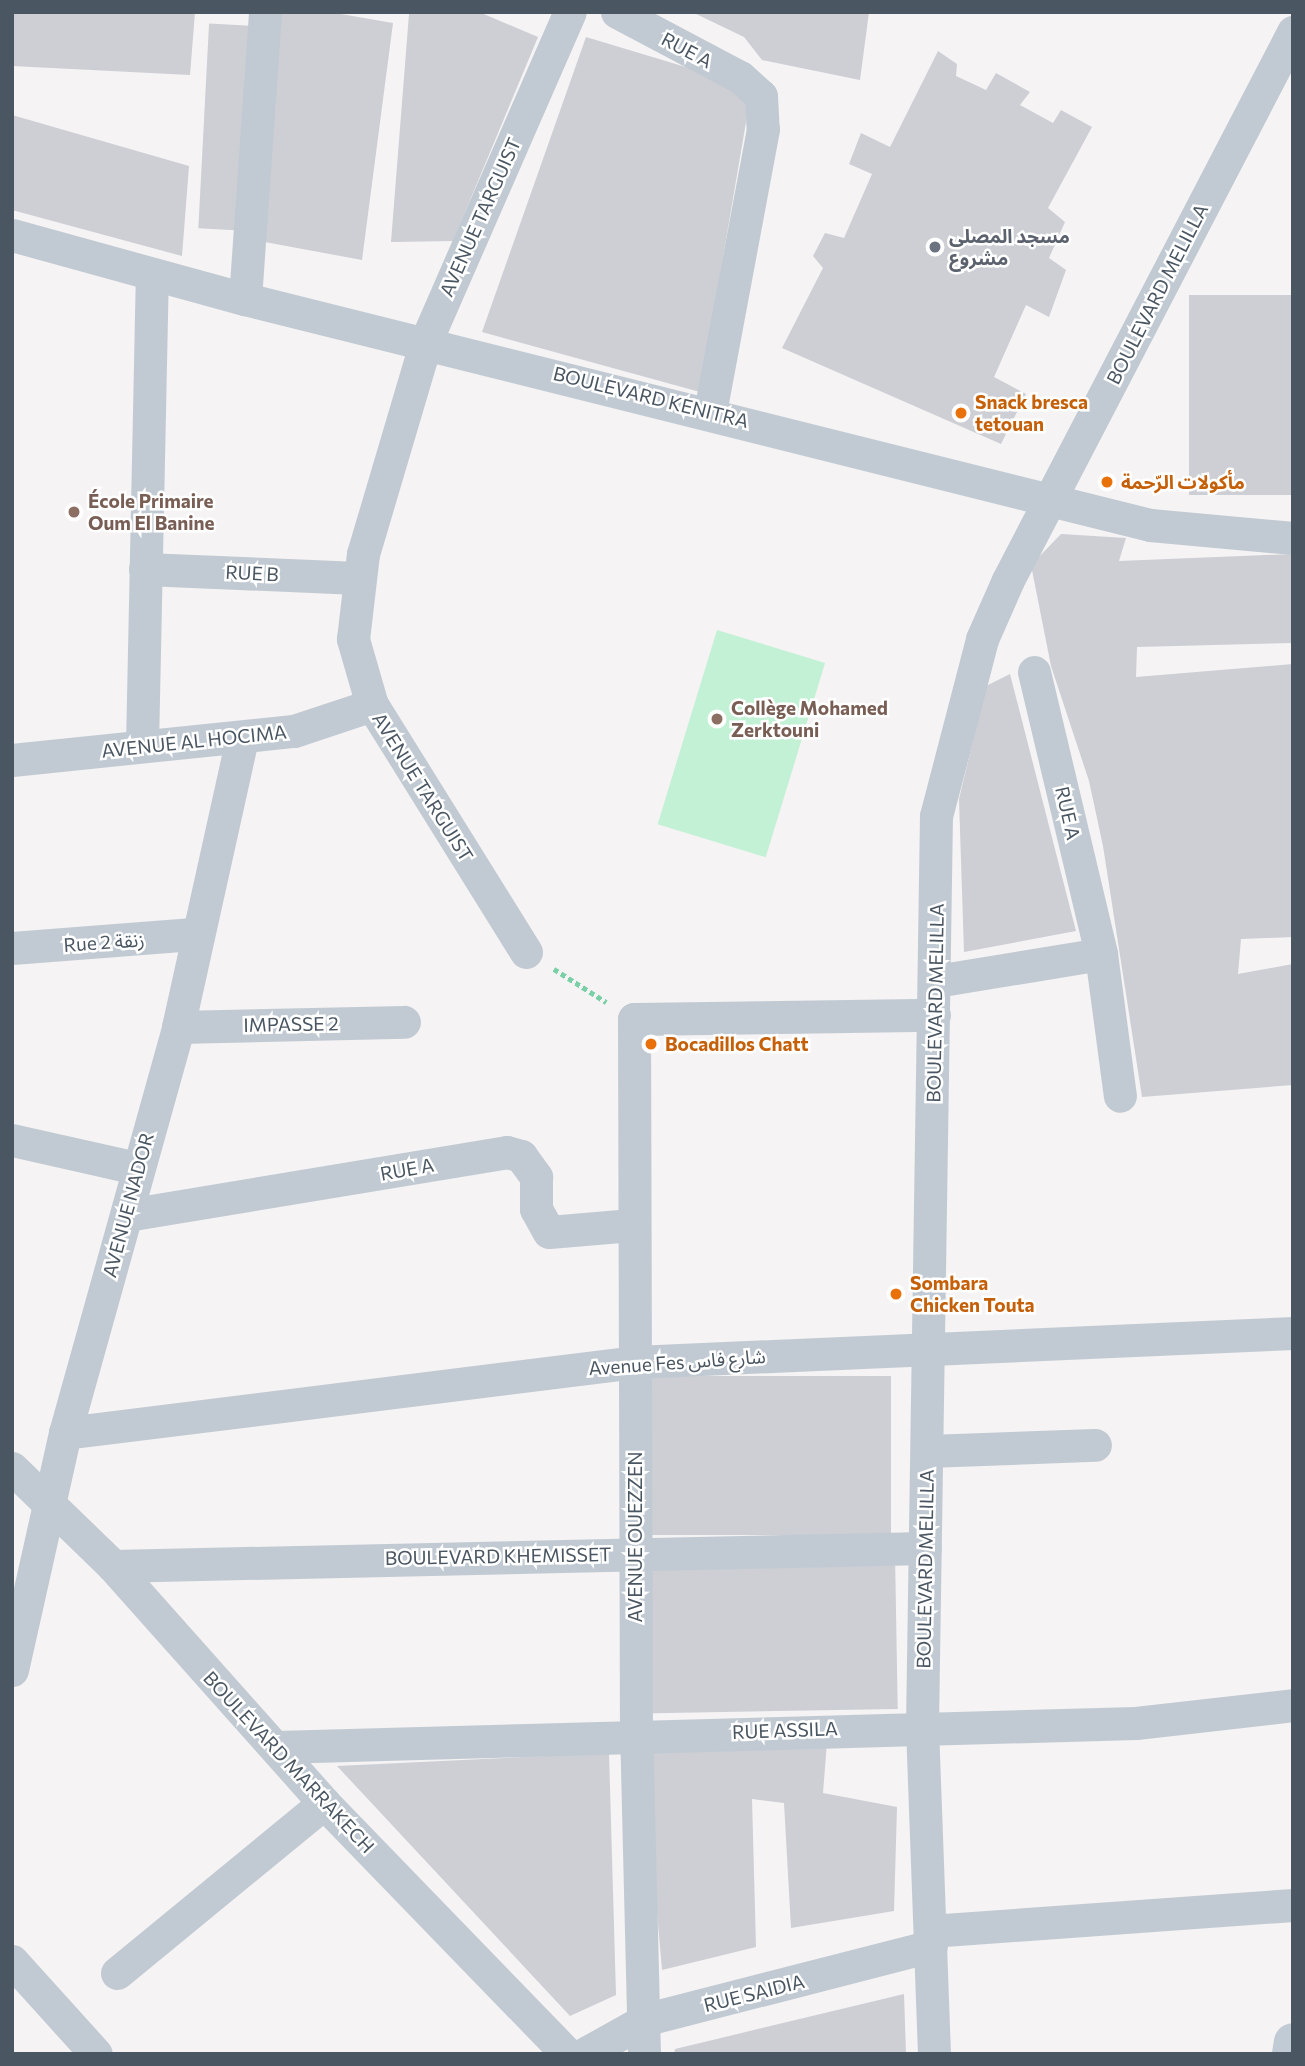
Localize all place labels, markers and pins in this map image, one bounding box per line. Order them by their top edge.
place label: مسجد المصلى مشروع [949,225,1070,269]
marker: مسجد المصلى مشروع [927,239,943,255]
place label: Snack bresca tetouan [975,391,1088,435]
marker: Snack bresca tetouan [953,405,969,421]
place label: مأكولات الرّحمة [1121,471,1245,493]
marker: مأكولات الرّحمة [1099,474,1115,490]
place label: École Primaire Oum El Banine [88,490,215,534]
marker: École Primaire Oum El Banine [66,504,82,520]
place label: Collège Mohamed Zerktouni [731,697,888,741]
marker: Collège Mohamed Zerktouni [709,711,725,727]
place label: Bocadillos Chatt [665,1033,809,1055]
marker: Bocadillos Chatt [643,1036,659,1052]
place label: Sombara Chicken Touta [910,1272,1035,1316]
marker: Sombara Chicken Touta [888,1286,904,1302]

